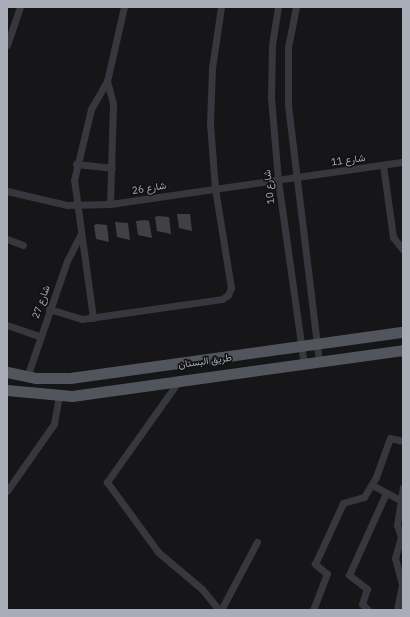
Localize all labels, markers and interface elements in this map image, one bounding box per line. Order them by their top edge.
street label: شارع 11 [330,152,366,168]
street label: شارع 10 [261,169,277,205]
street label: شارع 26 [131,179,167,197]
street label: شارع 27 [29,284,53,320]
street label: طريق البستان [177,351,233,371]

